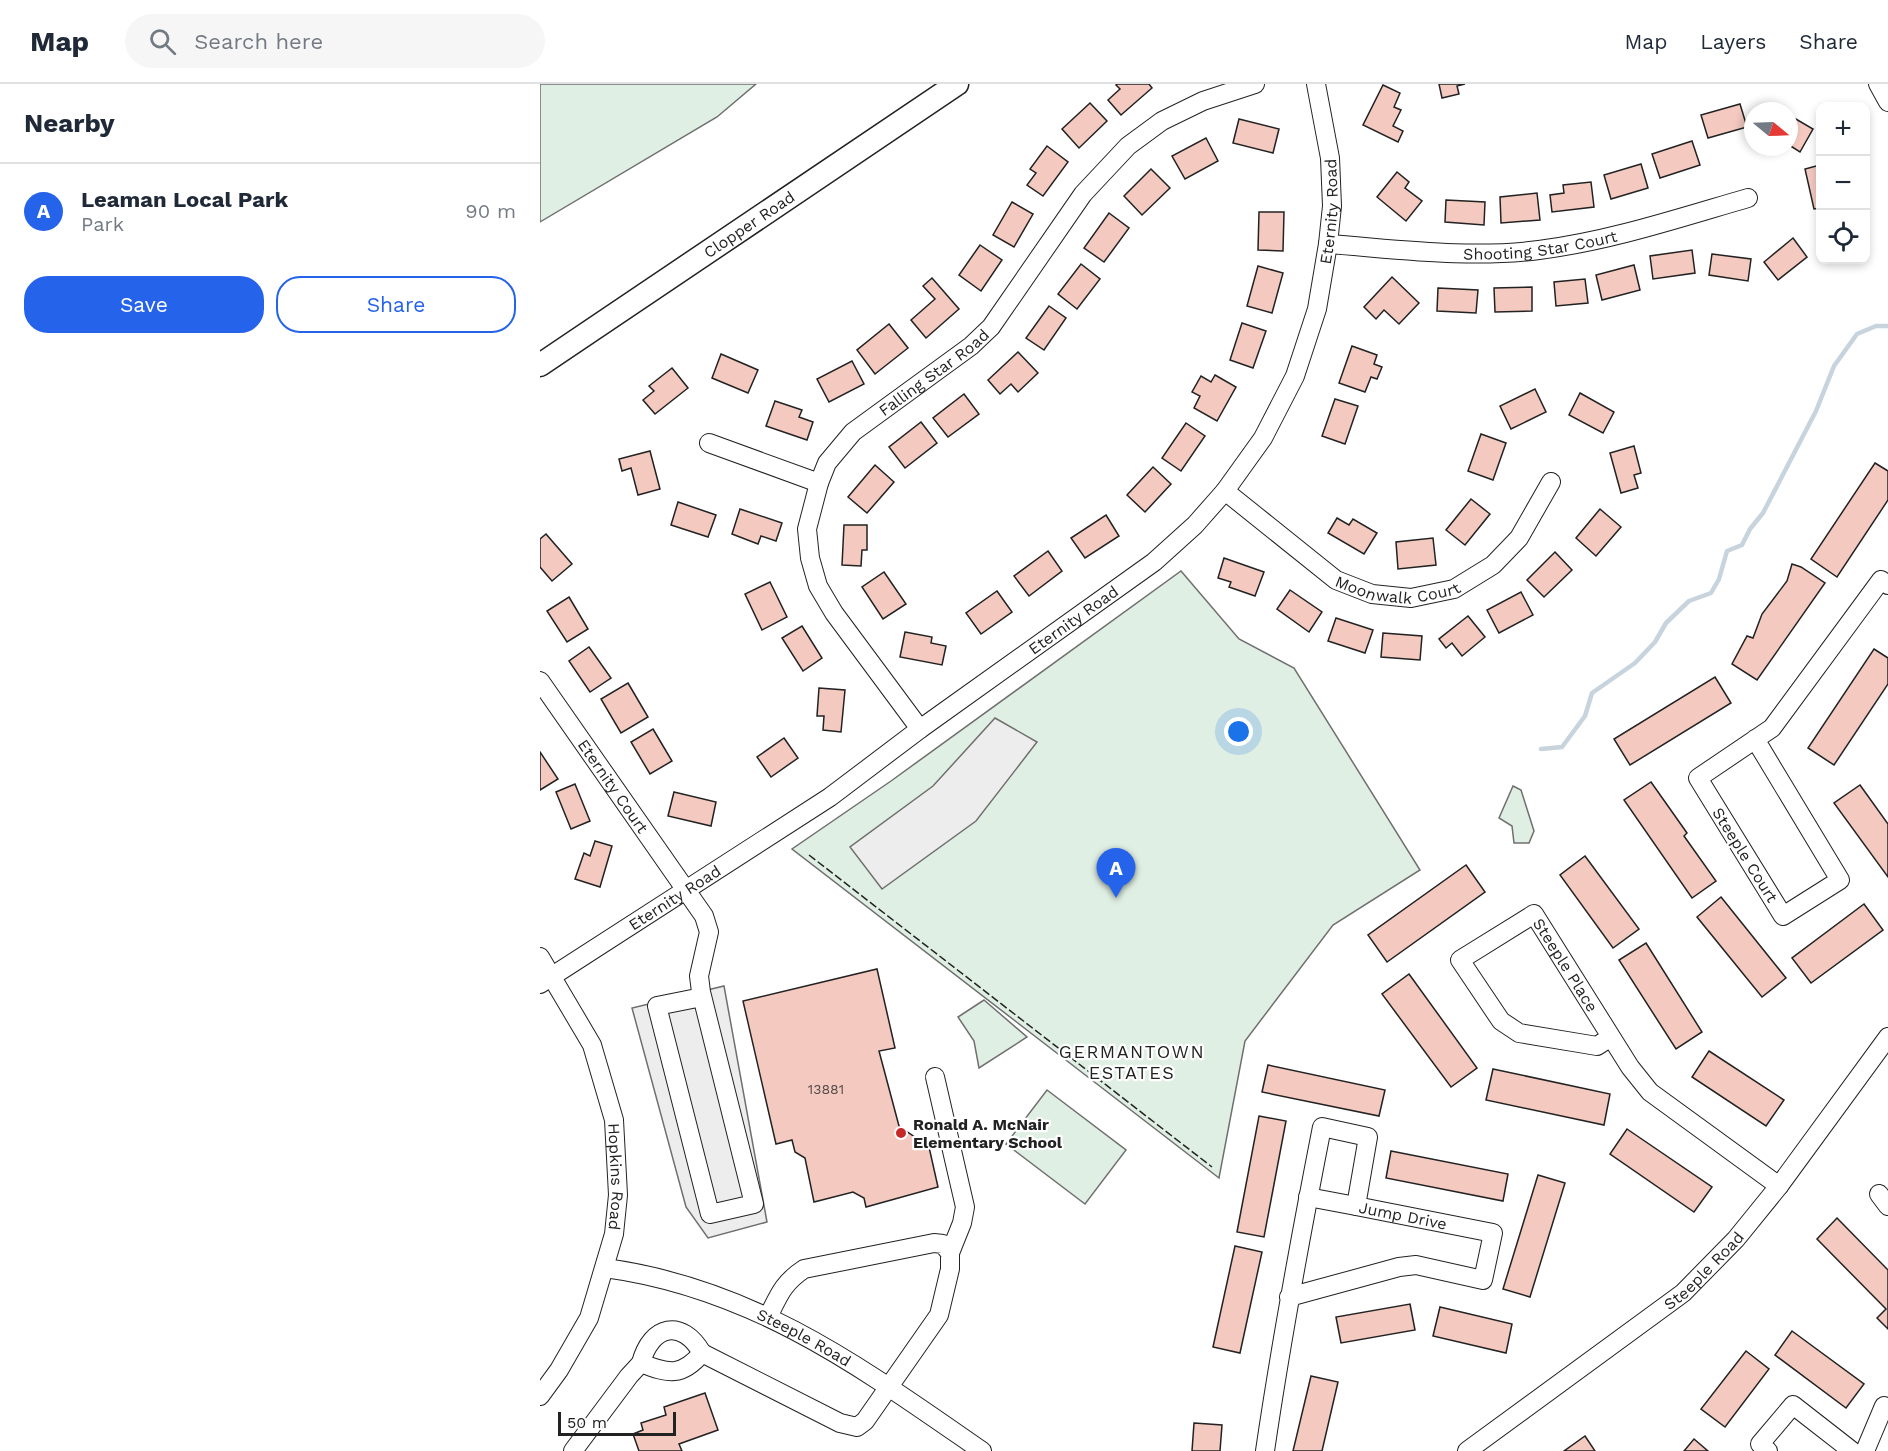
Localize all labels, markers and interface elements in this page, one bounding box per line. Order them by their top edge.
search box [125,14,545,68]
text: Map [30,25,89,58]
icon: search [146,25,179,58]
text: Search here [194,29,323,54]
text: Map [1624,29,1667,54]
text: Layers [1700,29,1766,54]
text: Share [1799,29,1858,54]
north arrow [1744,102,1798,156]
map controls [1816,102,1870,264]
button: + [1816,102,1870,156]
text: Nearby [24,108,115,138]
button: − [1816,156,1870,210]
street label: Eternity Road [1315,158,1342,265]
text: Leaman Local Park [81,187,288,212]
street label: Clopper Road [700,187,798,262]
text: A [37,199,50,223]
text: 90 m [465,199,516,223]
button: locate [1816,210,1870,264]
text: Park [81,212,124,236]
street label: Shooting Star Court [1463,226,1619,263]
button: Save [24,276,264,333]
button: Share [276,276,516,333]
street label: Falling Star Road [875,325,993,420]
street label: Moonwalk Court [1333,571,1464,608]
street label: Eternity Road [1025,581,1122,658]
your location [1224,717,1253,746]
street label: Eternity Court [574,735,653,837]
street label: Steeple Court [1708,804,1782,906]
pin: A [1096,848,1136,898]
street label: Eternity Road [625,861,724,934]
street label: Steeple Place [1529,914,1602,1015]
district label: GERMANTOWN ESTATES [1059,1041,1205,1083]
house number: 13881 [808,1081,844,1097]
place label: Ronald A. McNair Elementary School [913,1115,1063,1152]
street label: Hopkins Road [605,1122,628,1231]
marker: Ronald A. McNair Elementary School [894,1126,908,1140]
street label: Jump Drive [1357,1197,1449,1233]
street label: Steeple Road [1660,1228,1748,1313]
street label: Steeple Road [754,1304,855,1370]
scale bar [558,1409,676,1436]
text: 50 m [567,1413,607,1432]

